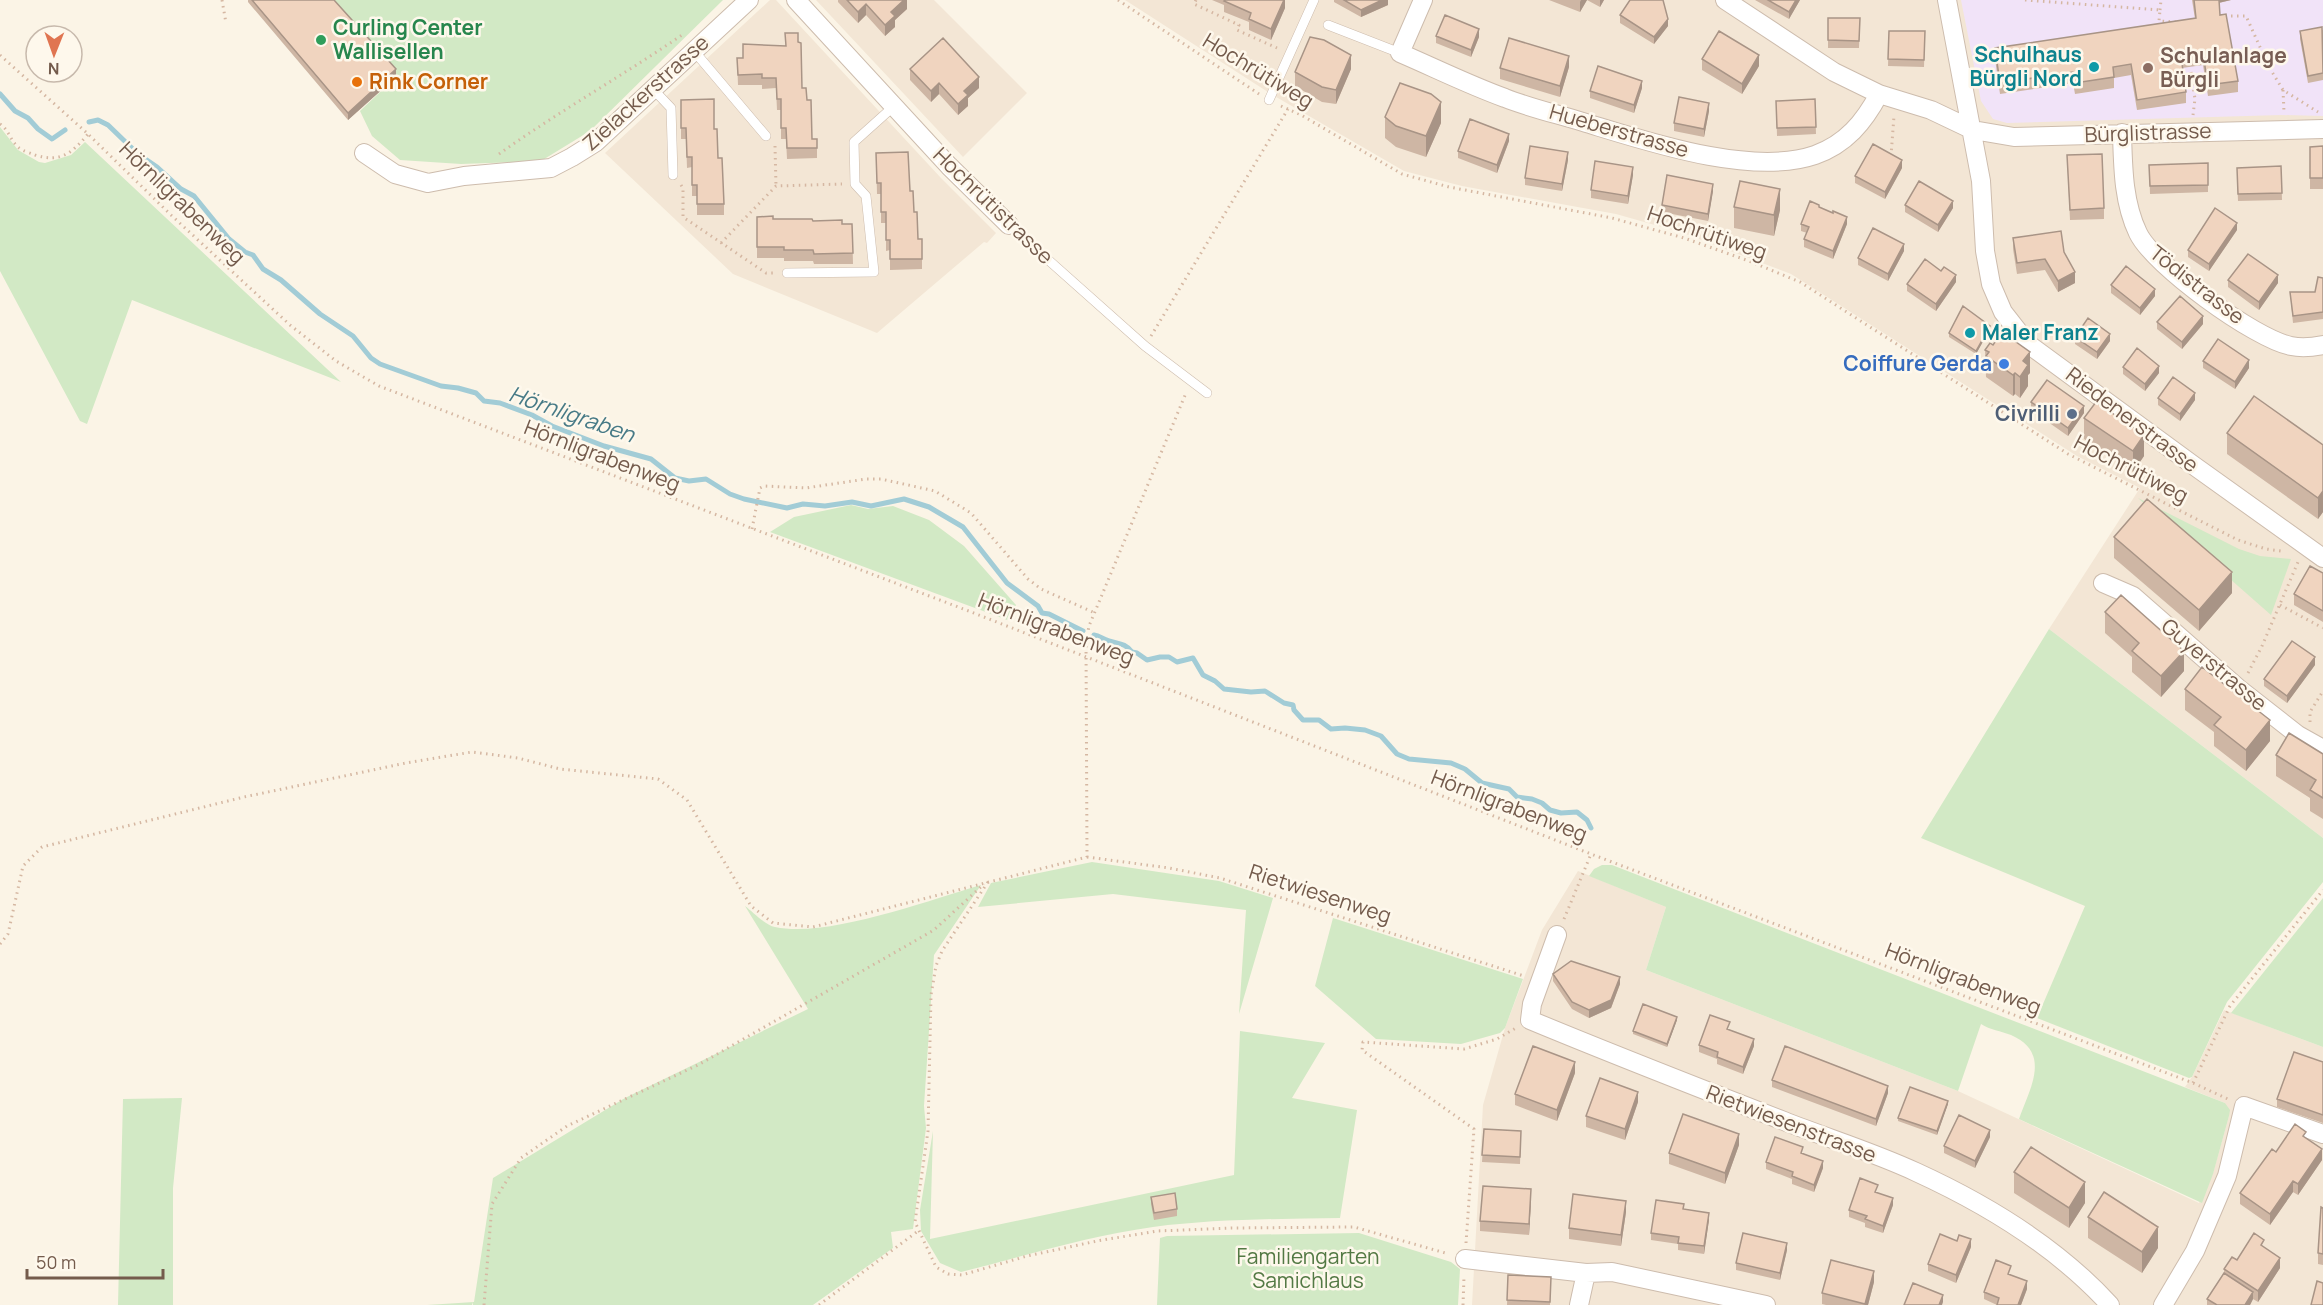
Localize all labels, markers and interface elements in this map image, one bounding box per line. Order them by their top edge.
place label: Curling Center Wallisellen [333,13,483,65]
north arrow [24,24,84,84]
street label: Hochrütiweg [1198,26,1319,114]
street label: Zielackerstrasse [576,28,714,156]
marker: Curling Center Wallisellen [314,33,328,47]
place label: Schulhaus Bürgli Nord [1970,40,2082,92]
place label: Schulanlage Bürgli [2160,41,2287,93]
text: N [48,58,60,80]
marker: Schulhaus Bürgli Nord [2087,60,2101,74]
marker: Schulanlage Bürgli [2141,61,2155,75]
place label: Rink Corner [369,67,488,95]
marker: Rink Corner [350,75,364,89]
street label: Hueberstrasse [1546,97,1692,163]
street label: Bürglistrasse [2084,116,2212,148]
street label: Hörnligrabenweg [114,135,252,270]
street label: Hochrütistrasse [928,141,1060,270]
street label: Hochrütiweg [1644,199,1771,266]
street label: Tödistrasse [2144,238,2251,330]
place label: Maler Franz [1982,318,2099,346]
marker: Maler Franz [1963,326,1977,340]
place label: Coiffure Gerda [1843,349,1992,377]
marker: Coiffure Gerda [1997,357,2011,371]
street label: Riedenerstrasse [2061,360,2205,478]
water label: Hörnligraben [505,379,640,450]
place label: Civrilli [1995,399,2060,427]
marker: Civrilli [2065,407,2079,421]
street label: Hörnligrabenweg [520,412,684,498]
street label: Hochrütiweg [2070,427,2193,509]
street label: Hörnligrabenweg [974,585,1138,671]
street label: Guyerstrasse [2156,612,2273,717]
street label: Hörnligrabenweg [1427,762,1591,848]
street label: Rietwiesenweg [1246,857,1395,929]
street label: Hörnligrabenweg [1881,935,2045,1021]
street label: Rietwiesenstrasse [1702,1078,1880,1168]
scale bar [27,1242,164,1280]
park label: Familiengarten Samichlaus [1237,1242,1379,1294]
text: 50 m [36,1250,76,1274]

